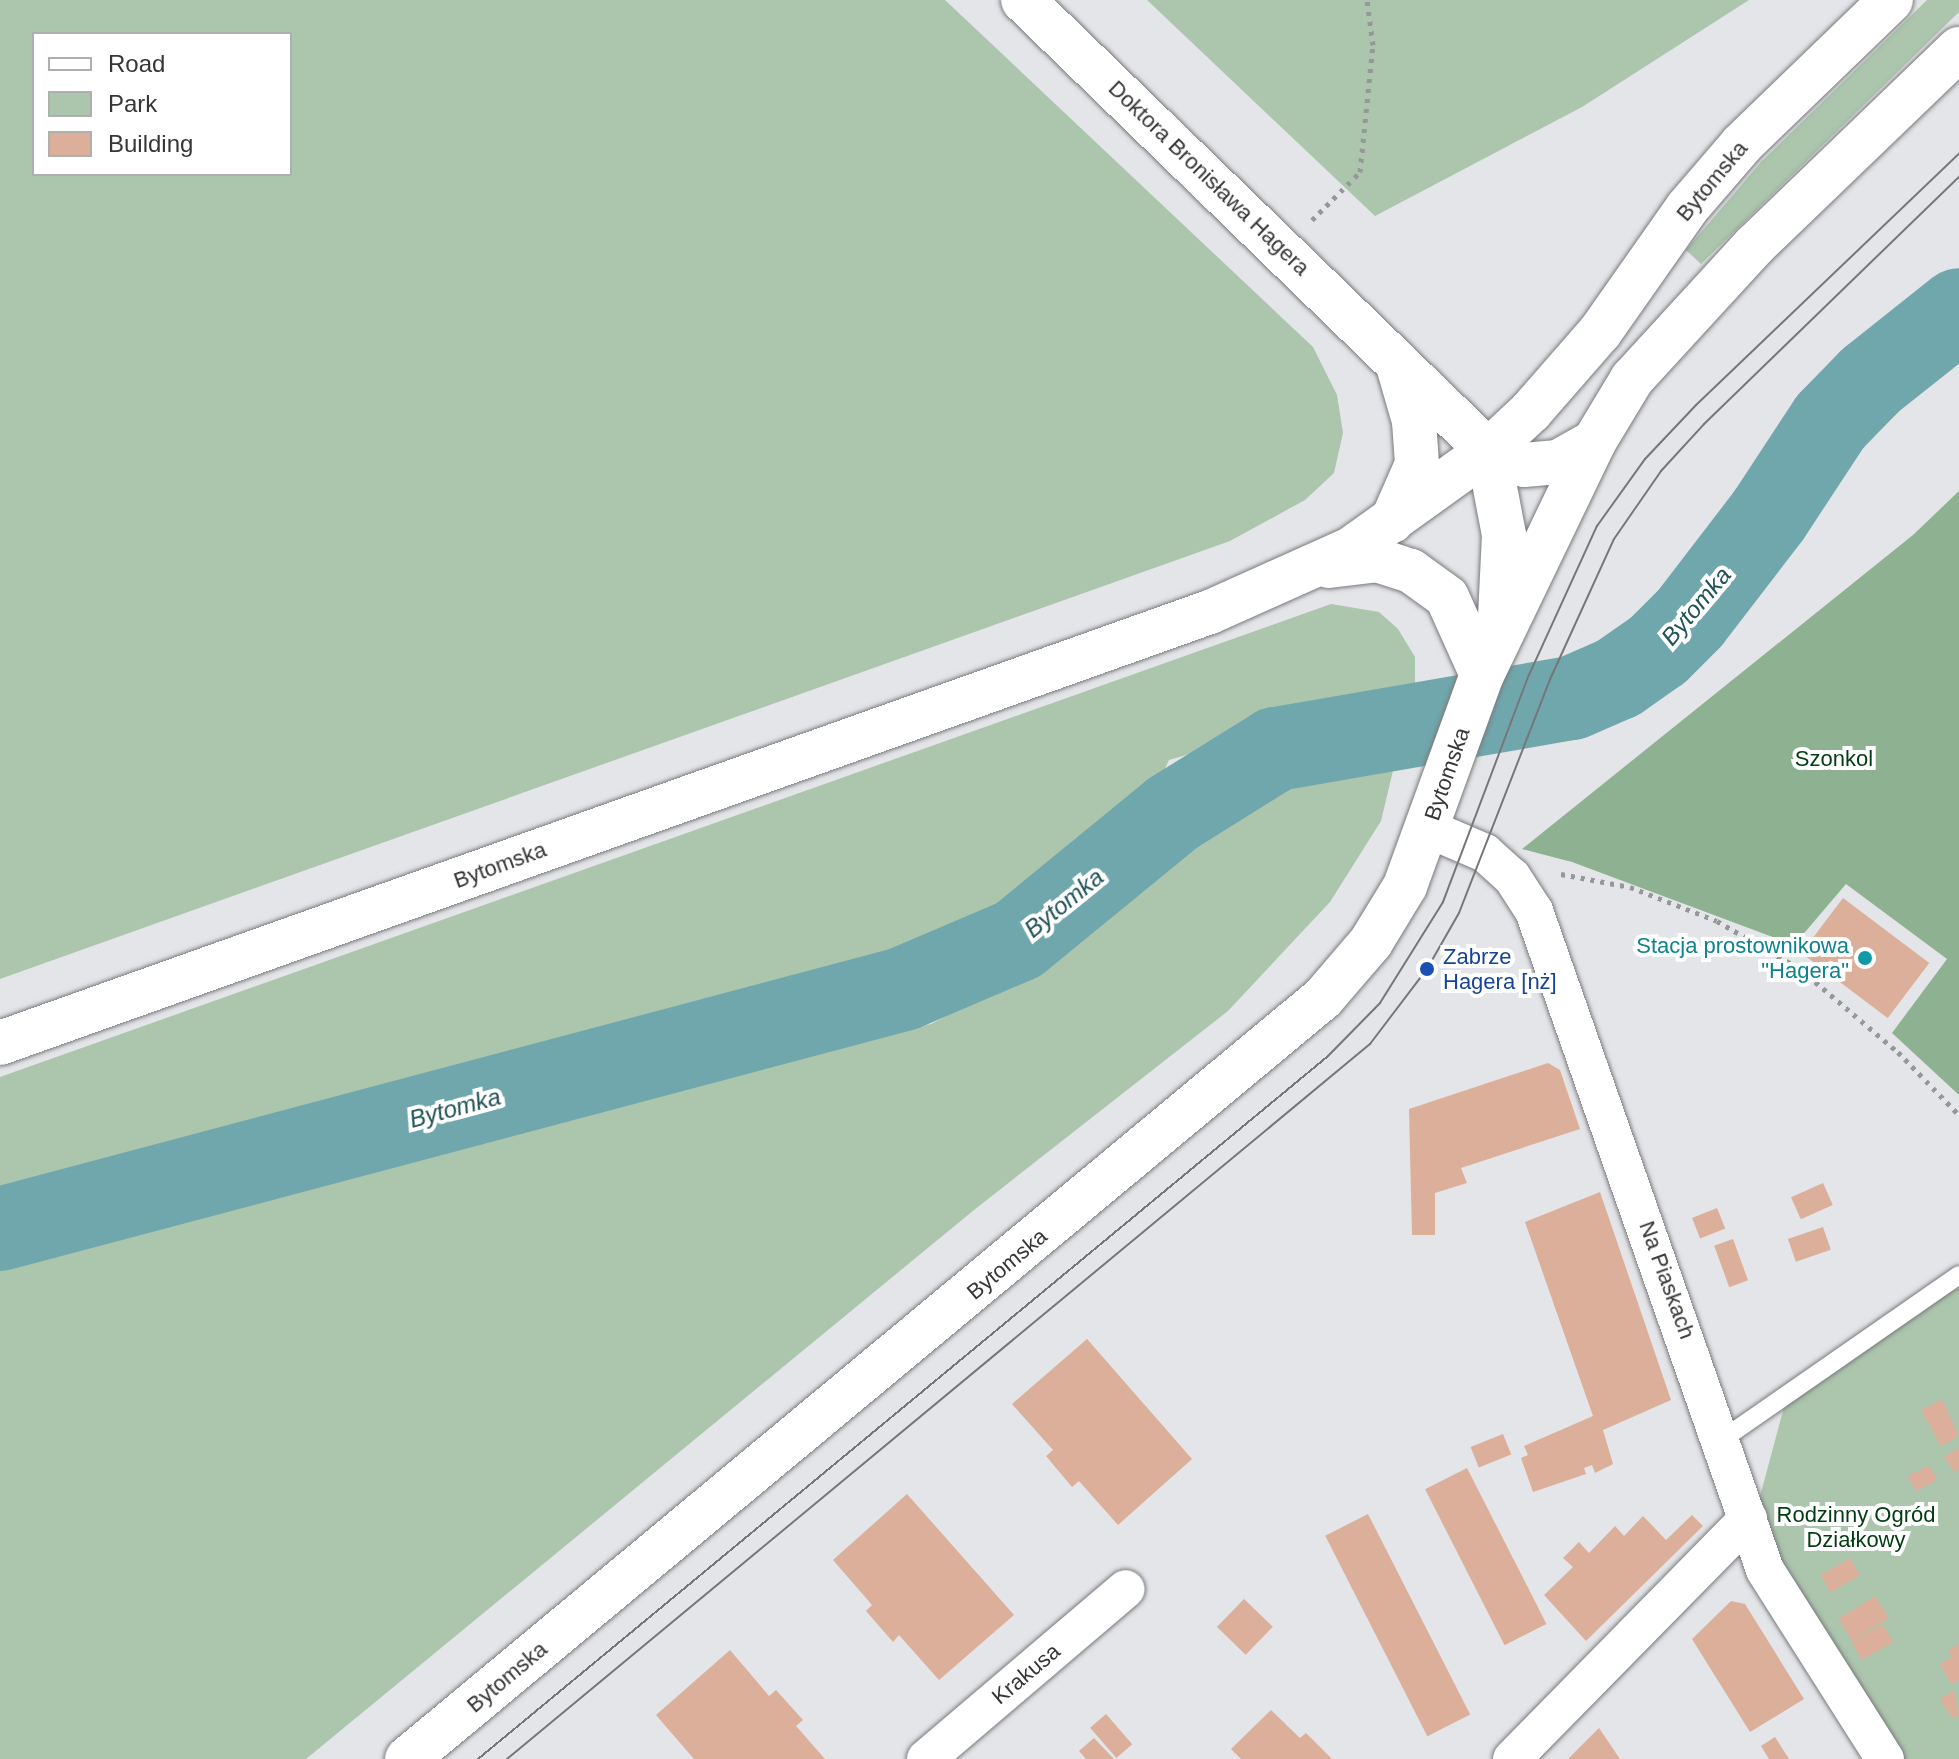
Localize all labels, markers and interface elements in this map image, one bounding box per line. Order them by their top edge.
legend [32,32,292,176]
text: Road [108,50,165,77]
street label: Doktora Bronisława Hagera [1103,75,1315,281]
text: Park [108,90,157,117]
text: Building [108,130,193,157]
street label: Bytomska [1671,136,1753,226]
water label: Bytomka [1655,561,1737,651]
street label: Bytomska [1419,724,1475,824]
park label: Szonkol [1795,746,1873,772]
street label: Bytomska [450,836,550,894]
water label: Bytomka [1019,862,1109,944]
place label: Stacja prostownikowa "Hagera" [1636,932,1849,984]
place label: Zabrze Hagera [nż] [1443,943,1557,994]
marker: Stacja prostownikowa "Hagera" [1856,949,1874,967]
marker: Zabrze Hagera [nż] [1418,960,1436,978]
water label: Bytomka [406,1082,504,1134]
street label: Na Piaskach [1633,1217,1701,1343]
street label: Bytomska [962,1223,1052,1305]
park label: Rodzinny Ogród Działkowy [1777,1501,1935,1552]
street label: Bytomska [462,1636,552,1718]
street label: Krakusa [987,1638,1065,1710]

